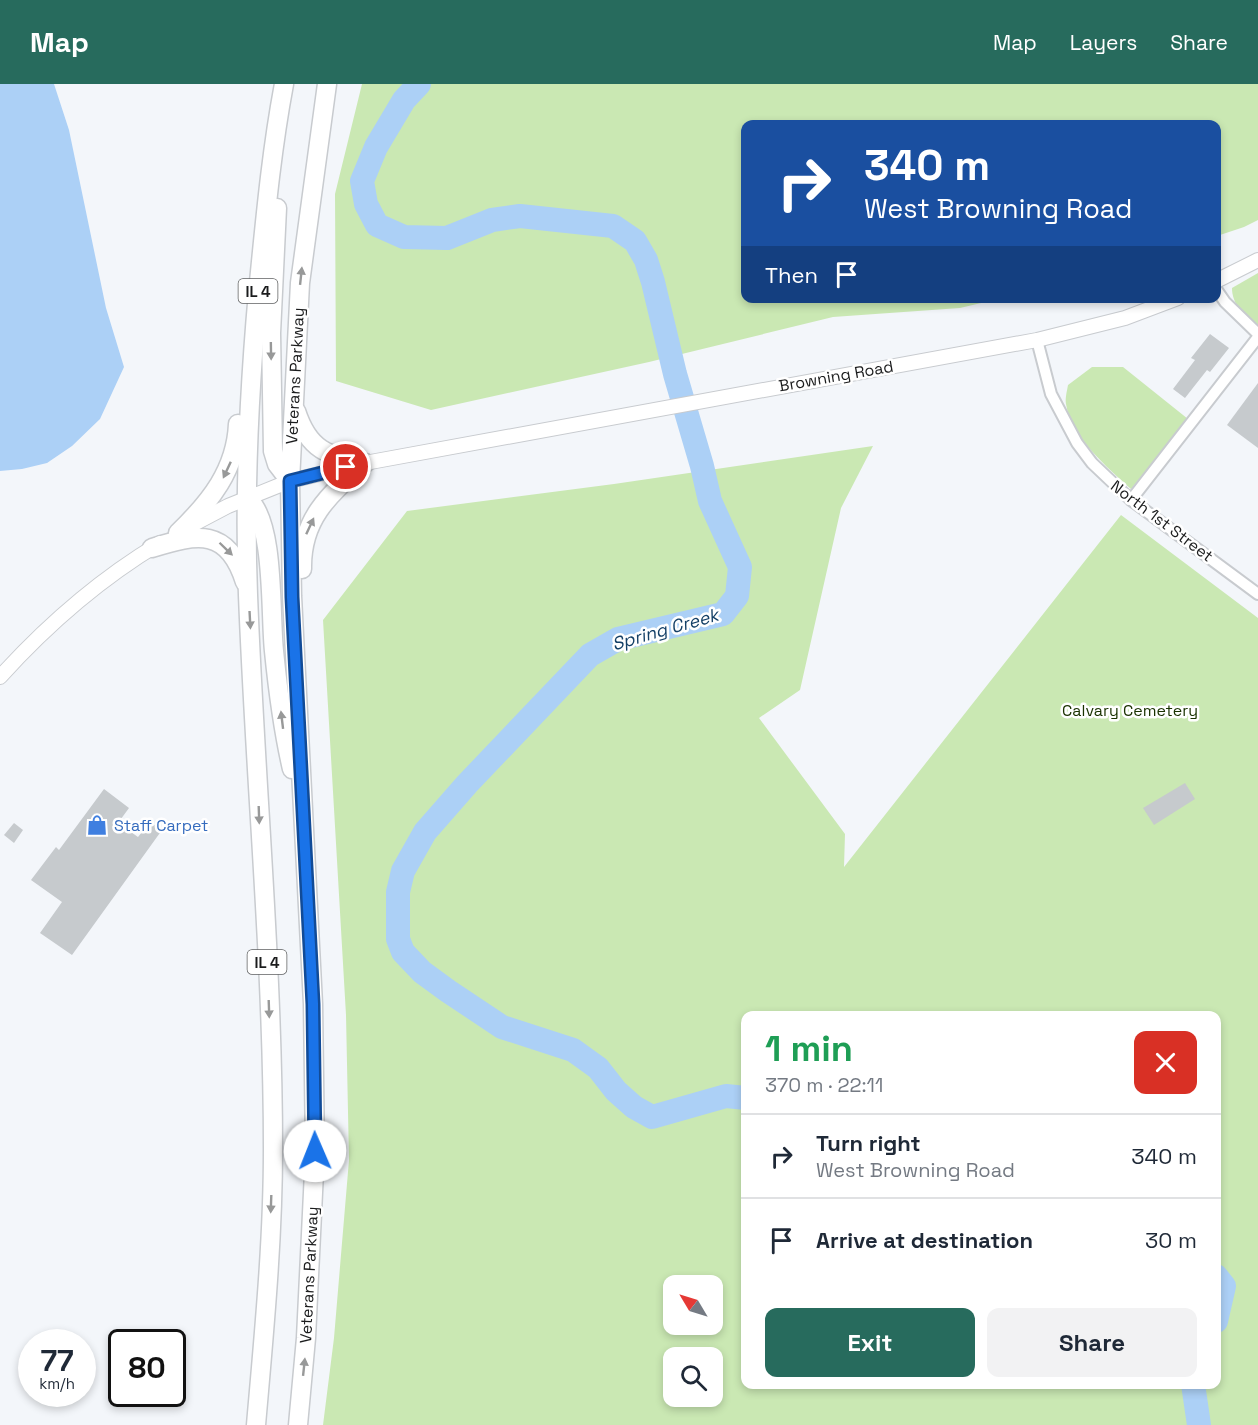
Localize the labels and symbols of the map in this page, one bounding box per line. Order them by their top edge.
one-way arrow [296,266,306,285]
road number: IL 4 [238,279,278,303]
street label: Veterans Parkway [281,307,309,445]
one-way arrow [267,342,276,361]
street label: Browning Road [777,356,895,396]
pin [320,441,371,492]
one-way arrow [223,461,232,478]
street label: North 1st Street [1107,476,1217,566]
one-way arrow [305,517,314,534]
one-way arrow [218,542,232,556]
water label: Spring Creek [609,602,723,655]
one-way arrow [245,610,254,629]
park label: Calvary Cemetery [1062,700,1198,721]
one-way arrow [277,710,287,729]
one-way arrow [254,805,263,824]
shop icon: Staff Carpet [85,813,109,837]
place label: Staff Carpet [114,815,208,836]
road number: IL 4 [248,950,286,974]
one-way arrow [265,1000,274,1019]
position arrow [283,1119,347,1183]
one-way arrow [267,1195,276,1214]
street label: Veterans Parkway [295,1206,323,1344]
north arrow [663,1275,723,1335]
speed limit sign: 80 [108,1329,186,1407]
one-way arrow [299,1357,309,1376]

